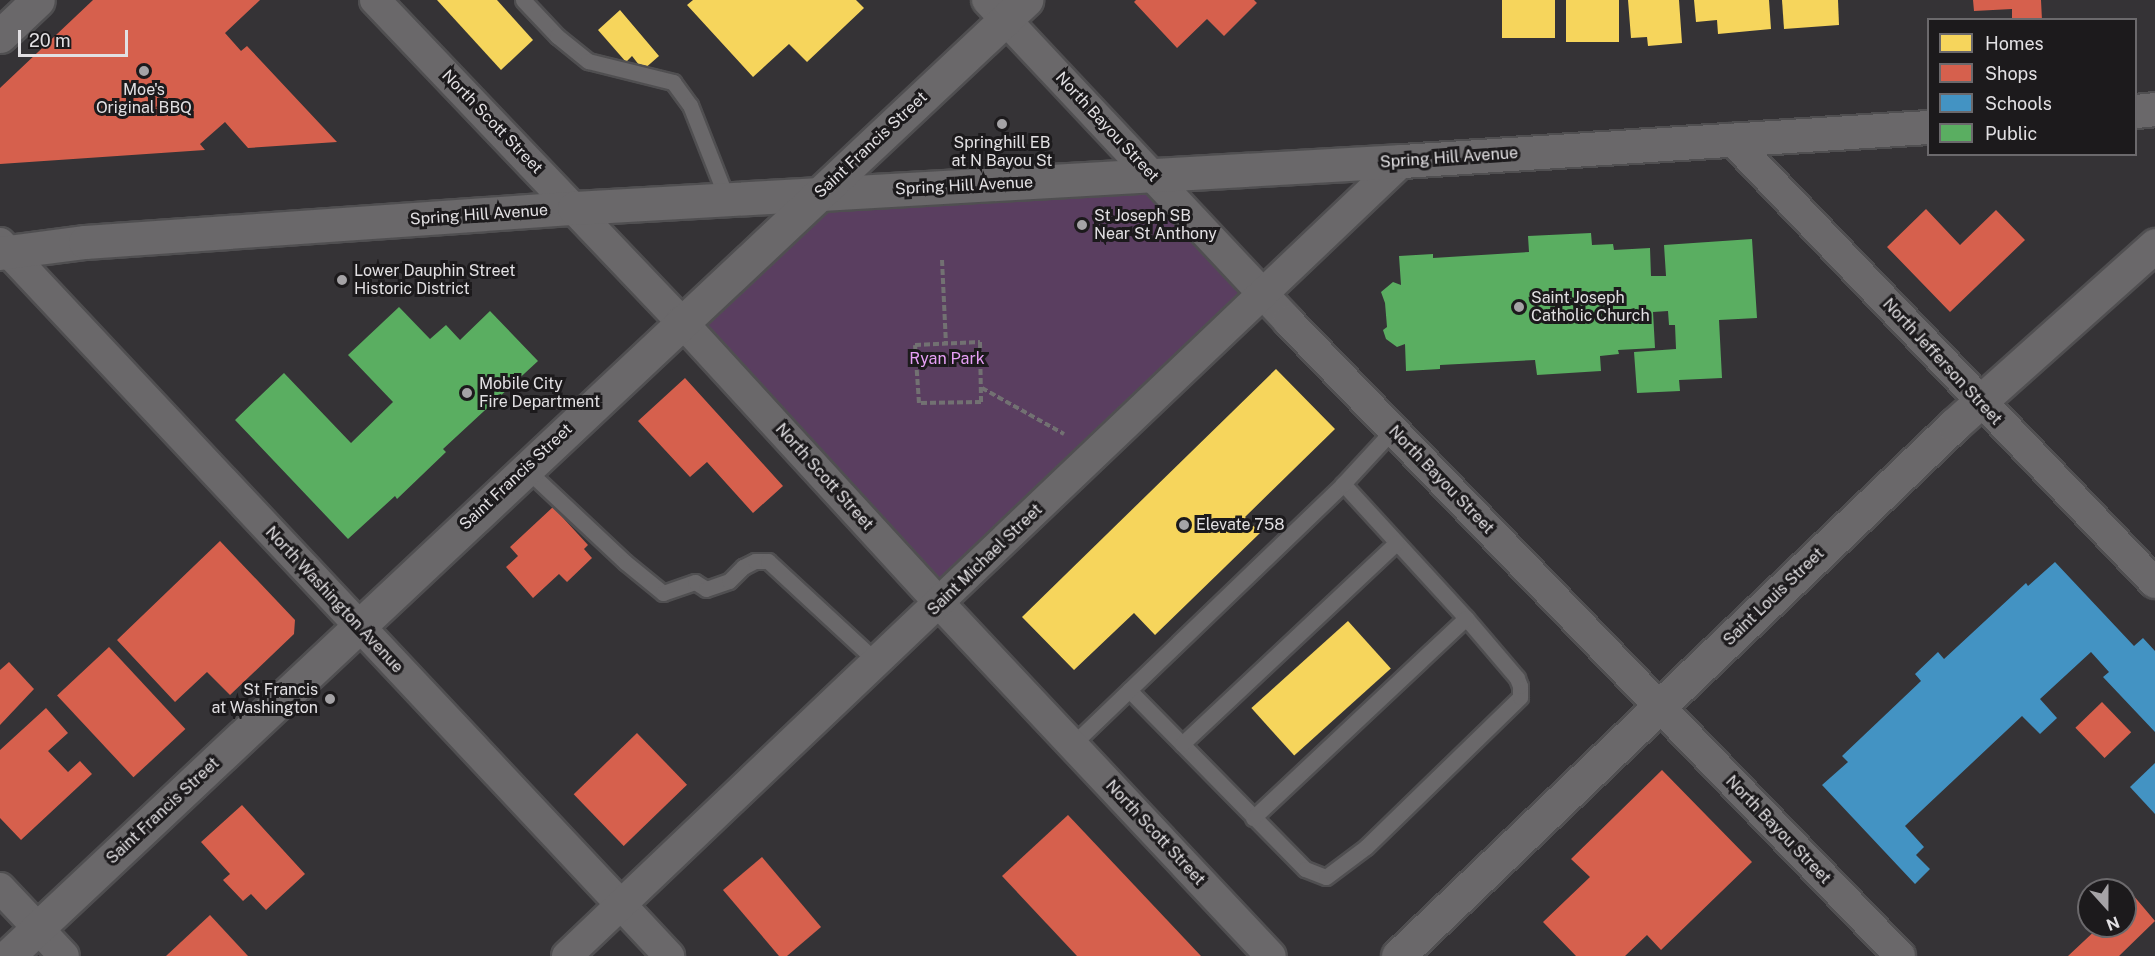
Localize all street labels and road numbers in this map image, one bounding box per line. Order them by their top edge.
street label: North Scott Street [438,66,546,178]
street label: North Bayou Street [1051,68,1163,186]
street label: Saint Francis Street [811,88,931,202]
street label: Spring Hill Avenue [1379,144,1519,172]
street label: Spring Hill Avenue [894,173,1034,199]
street label: Spring Hill Avenue [409,201,549,229]
street label: North Jefferson Street [1878,295,2006,429]
street label: Saint Francis Street [456,420,576,534]
street label: North Scott Street [771,420,877,534]
street label: North Bayou Street [1384,422,1498,538]
street label: Saint Michael Street [924,500,1046,620]
street label: North Washington Avenue [261,523,407,677]
street label: Saint Louis Street [1720,544,1828,650]
street label: Saint Francis Street [103,754,223,868]
street label: North Bayou Street [1721,772,1835,888]
street label: North Scott Street [1101,776,1209,890]

